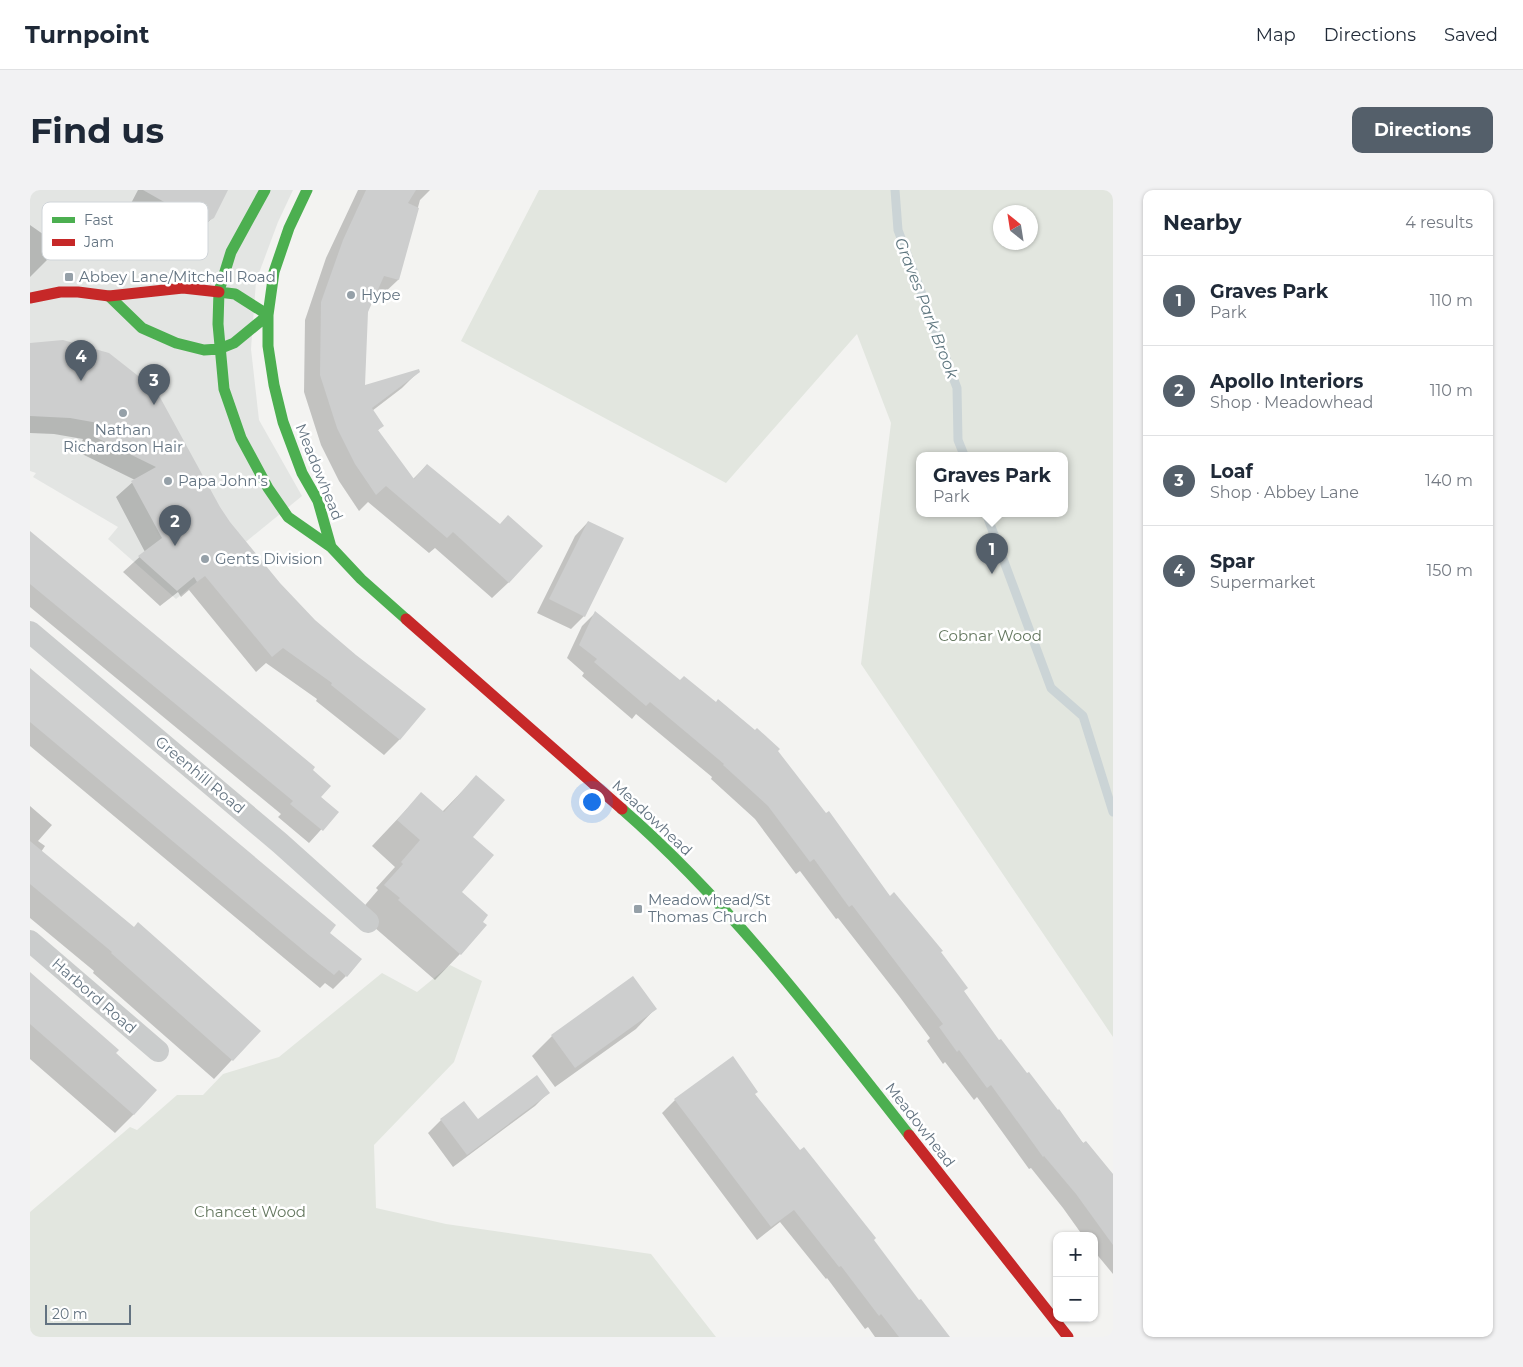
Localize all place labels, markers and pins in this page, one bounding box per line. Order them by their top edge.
place label: Abbey Lane/Mitchell Road [79,267,276,286]
marker: Abbey Lane/Mitchell Road [63,271,75,283]
place label: Hype [361,285,401,304]
marker: Hype [345,289,357,301]
pin: 4 [65,340,97,381]
pin: 3 [138,364,170,405]
marker: Nathan Richardson Hair [117,407,129,419]
place label: Nathan Richardson Hair [63,420,183,456]
place label: Papa John's [178,471,268,490]
marker: Papa John's [162,475,174,487]
pin: 2 [159,505,191,546]
pin: 1 [976,533,1008,574]
place label: Gents Division [215,549,323,568]
marker: Gents Division [199,553,211,565]
place label: Meadowhead/St Thomas Church [648,890,771,926]
marker: Meadowhead/St Thomas Church [632,903,644,915]

